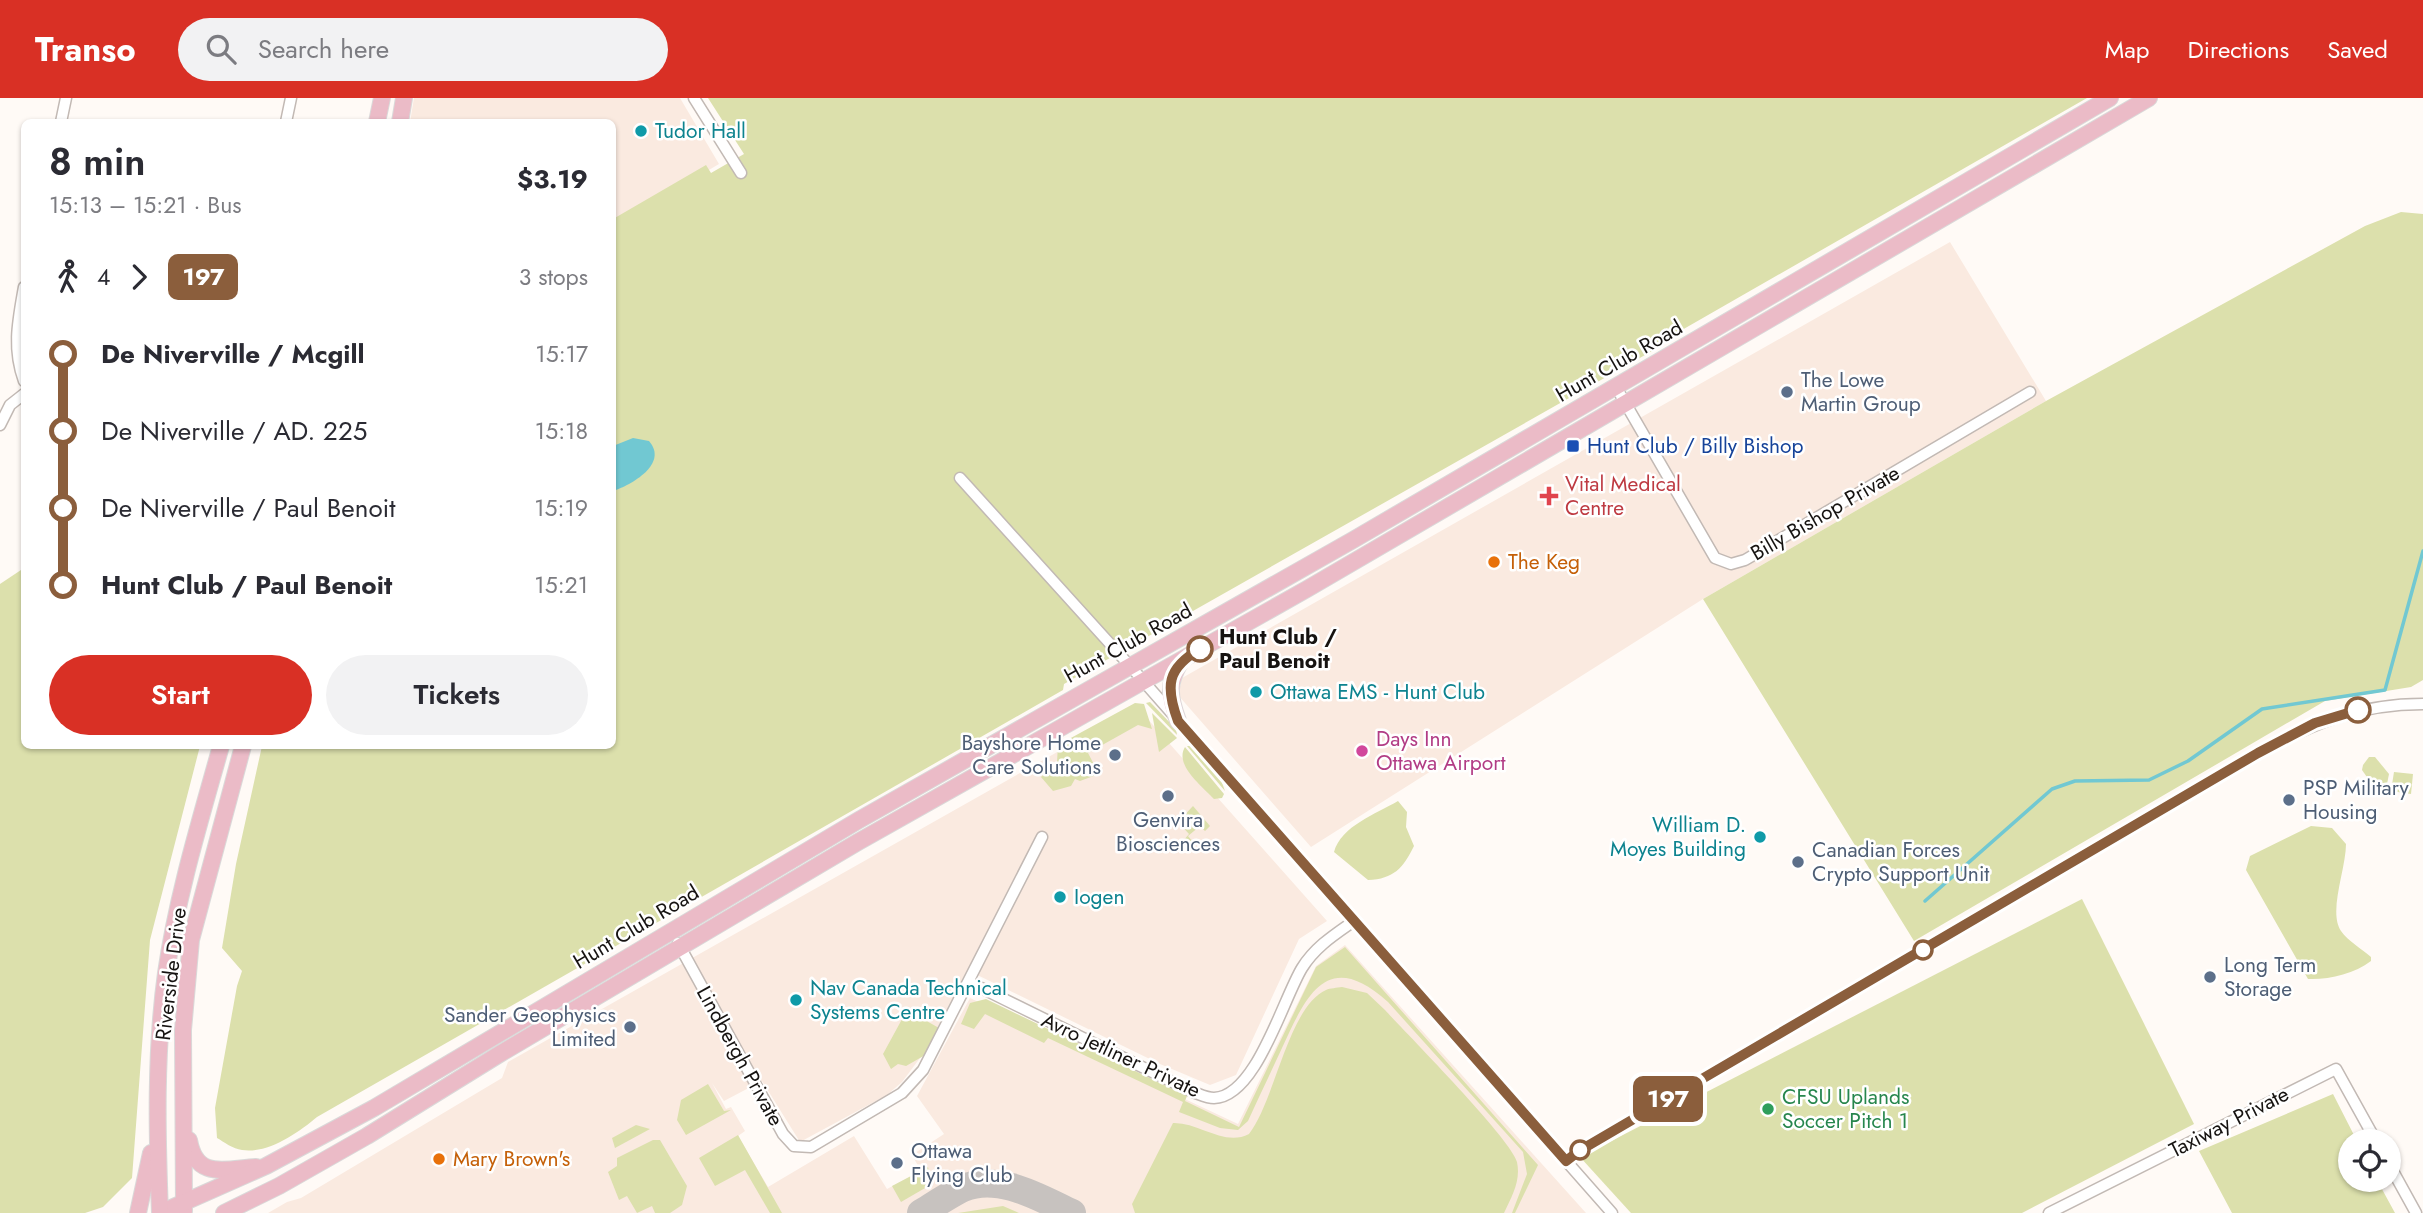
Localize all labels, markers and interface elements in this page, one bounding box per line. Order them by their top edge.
search box [178,18,668,81]
text: Transo [35,26,136,73]
icon: search [202,30,240,68]
text: Search here [258,30,389,68]
text: Map [2105,32,2150,67]
text: Directions [2188,32,2289,67]
text: Saved [2327,32,2388,67]
place label: Tudor Hall [655,116,746,146]
marker: Tudor Hall [633,123,649,139]
text: 8 min [49,134,146,189]
text: $3.19 [517,160,588,198]
text: 15:13 – 15:21 · Bus [49,188,242,222]
icon: walk [49,258,87,296]
icon: forward [120,258,158,296]
text: 197 [182,259,224,294]
text: 4 [97,260,110,294]
text: 3 stops [519,260,588,294]
street label: Hunt Club Road [1550,312,1688,410]
text: De Niverville / Mcgill [101,335,365,373]
text: 15:17 [535,337,588,371]
place label: The Lowe Martin Group [1801,365,1921,419]
marker: The Lowe Martin Group [1779,384,1795,400]
text: De Niverville / AD. 225 [101,412,367,450]
text: 15:18 [535,414,588,448]
place label: Hunt Club / Billy Bishop [1587,431,1804,461]
marker: Hunt Club / Billy Bishop [1565,438,1581,454]
street label: Billy Bishop Private [1745,458,1905,568]
place label: Vital Medical Centre [1565,469,1681,523]
marker: Vital Medical Centre [1539,486,1559,506]
text: De Niverville / Paul Benoit [101,489,396,527]
text: 15:19 [534,491,588,525]
place label: The Keg [1508,547,1580,577]
marker: The Keg [1486,554,1502,570]
text: Hunt Club / Paul Benoit [101,566,392,604]
text: 15:21 [534,568,588,602]
street label: Hunt Club Road [1059,595,1197,691]
place label: Hunt Club / Paul Benoit [1219,622,1337,676]
marker: Hunt Club / Paul Benoit [1187,636,1213,662]
button: Start [49,655,312,735]
button: Tickets [326,655,588,735]
place label: Ottawa EMS - Hunt Club [1270,677,1485,707]
marker: Ottawa EMS - Hunt Club [1248,684,1264,700]
unlabelled marker [2345,697,2371,723]
place label: Days Inn Ottawa Airport [1376,724,1506,778]
place label: Bayshore Home Care Solutions [961,728,1101,782]
marker: Days Inn Ottawa Airport [1354,743,1370,759]
marker: Bayshore Home Care Solutions [1107,747,1123,763]
place label: PSP Military Housing [2303,773,2410,827]
marker: Genvira Biosciences [1160,788,1176,804]
marker: PSP Military Housing [2281,792,2297,808]
place label: Genvira Biosciences [1116,805,1220,859]
place label: William D. Moyes Building [1610,810,1746,864]
marker: William D. Moyes Building [1752,829,1768,845]
place label: Canadian Forces Crypto Support Unit [1812,835,1989,889]
marker: Canadian Forces Crypto Support Unit [1790,854,1806,870]
street label: Hunt Club Road [567,878,705,976]
place label: Iogen [1074,882,1124,912]
marker: Iogen [1052,889,1068,905]
street label: Riverside Drive [148,906,194,1042]
unlabelled marker [1913,940,1933,960]
place label: Long Term Storage [2224,950,2316,1004]
marker: Long Term Storage [2202,969,2218,985]
place label: Nav Canada Technical Systems Centre [810,973,1007,1027]
street label: Lindbergh Private [689,981,791,1132]
marker: Nav Canada Technical Systems Centre [788,992,804,1008]
place label: Sander Geophysics Limited [444,1000,616,1054]
street label: Avro Jetliner Private [1037,1005,1206,1105]
marker: Sander Geophysics Limited [622,1019,638,1035]
line badge: 197 [1628,1076,1708,1122]
street label: Taxiway Private [2164,1079,2294,1165]
text: 197 [1647,1081,1689,1116]
place label: CFSU Uplands Soccer Pitch 1 [1782,1082,1909,1136]
marker: CFSU Uplands Soccer Pitch 1 [1760,1101,1776,1117]
map controls [2338,1129,2401,1192]
button: locate [2338,1129,2401,1192]
place label: Ottawa Flying Club [911,1136,1013,1190]
unlabelled marker [1570,1140,1590,1160]
place label: Mary Brown's [453,1144,570,1174]
marker: Mary Brown's [431,1151,447,1167]
marker: Ottawa Flying Club [889,1155,905,1171]

